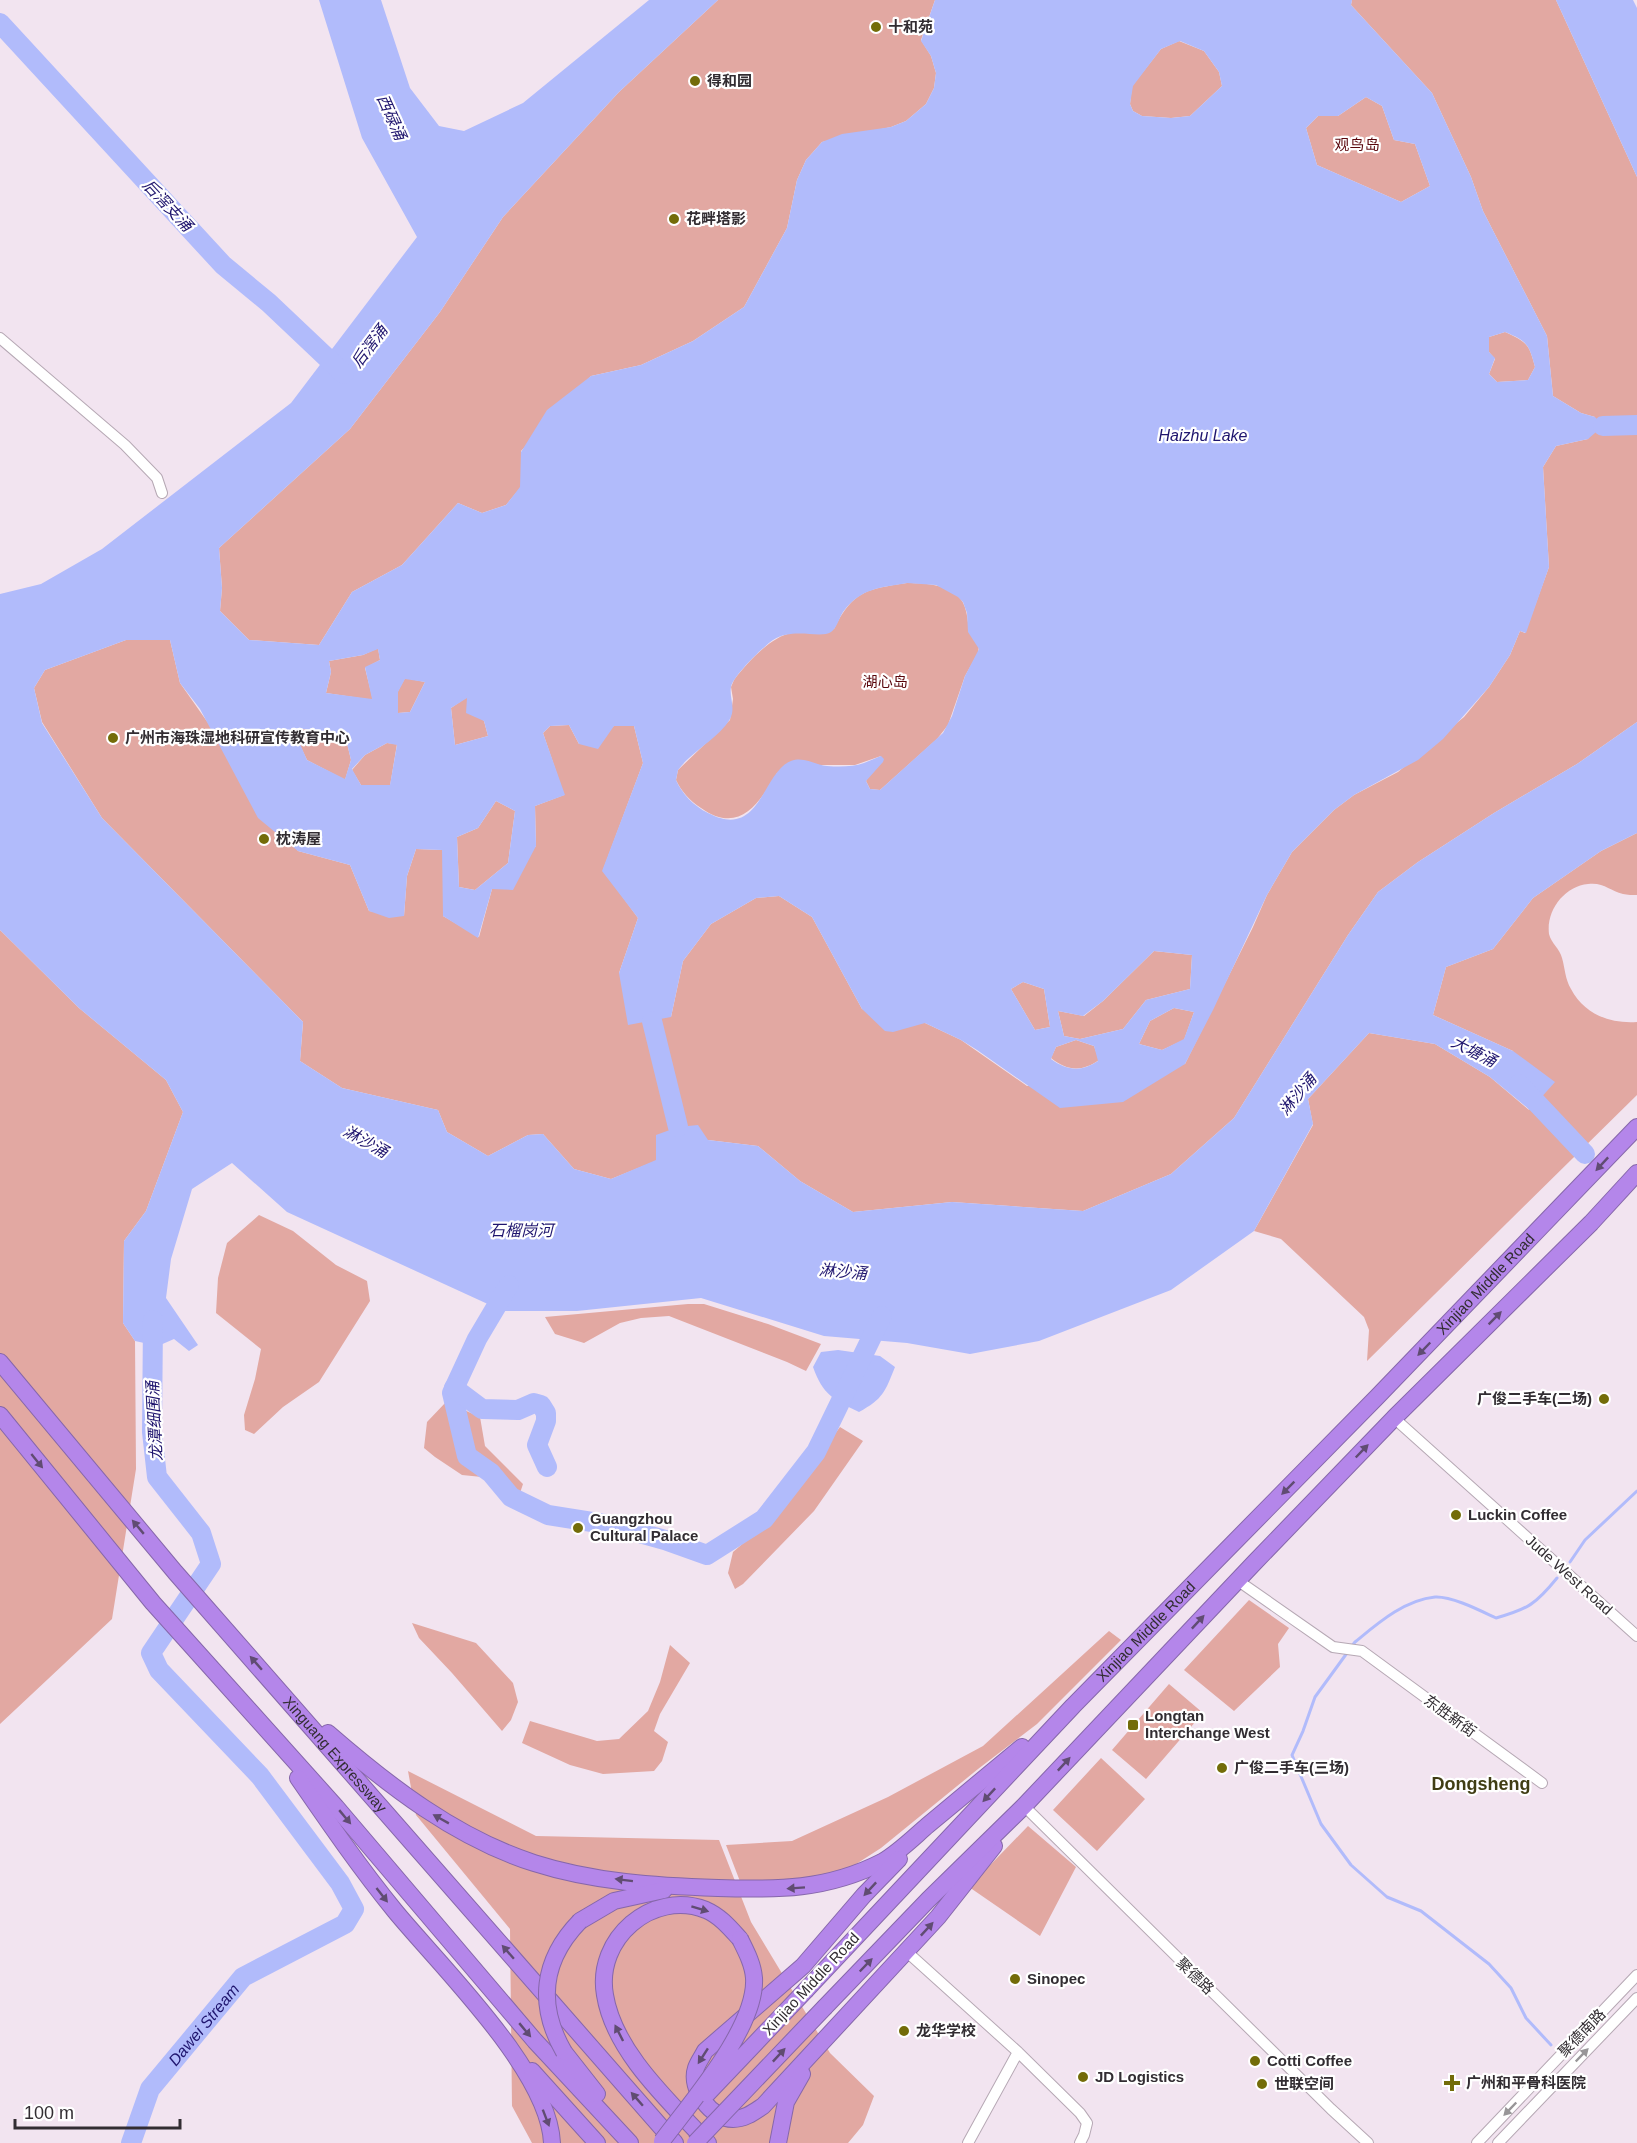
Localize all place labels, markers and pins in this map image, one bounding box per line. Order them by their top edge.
place label: 十和苑 [888,18,933,35]
marker: 十和苑 [869,20,883,34]
place label: 得和园 [707,72,752,89]
marker: 得和园 [688,74,702,88]
place label: 花畔塔影 [686,210,746,227]
marker: 花畔塔影 [667,212,681,226]
place label: 广州市海珠湿地科研宣传教育中心 [125,729,350,746]
marker: 广州市海珠湿地科研宣传教育中心 [106,731,120,745]
place label: 枕涛屋 [276,830,321,847]
marker: 枕涛屋 [257,832,271,846]
place label: 广俊二手车(二场) [1477,1390,1592,1407]
marker: 广俊二手车(二场) [1597,1392,1611,1406]
place label: Luckin Coffee [1468,1506,1567,1523]
marker: Luckin Coffee [1449,1508,1463,1522]
place label: Guangzhou Cultural Palace [590,1510,698,1544]
marker: Guangzhou Cultural Palace [571,1521,585,1535]
place label: Longtan Interchange West [1145,1707,1270,1741]
marker: Longtan Interchange West [1126,1718,1140,1732]
place label: 广俊二手车(三场) [1234,1759,1349,1776]
marker: 广俊二手车(三场) [1215,1761,1229,1775]
place label: Sinopec [1027,1970,1085,1987]
marker: Sinopec [1008,1972,1022,1986]
place label: 龙华学校 [916,2022,976,2039]
marker: 龙华学校 [897,2024,911,2038]
place label: Cotti Coffee [1267,2052,1352,2069]
marker: Cotti Coffee [1248,2054,1262,2068]
place label: JD Logistics [1095,2068,1184,2085]
marker: JD Logistics [1076,2070,1090,2084]
marker: 广州和平骨科医院 [1443,2074,1461,2092]
place label: 广州和平骨科医院 [1466,2074,1586,2091]
place label: 世联空间 [1274,2075,1334,2092]
marker: 世联空间 [1255,2077,1269,2091]

